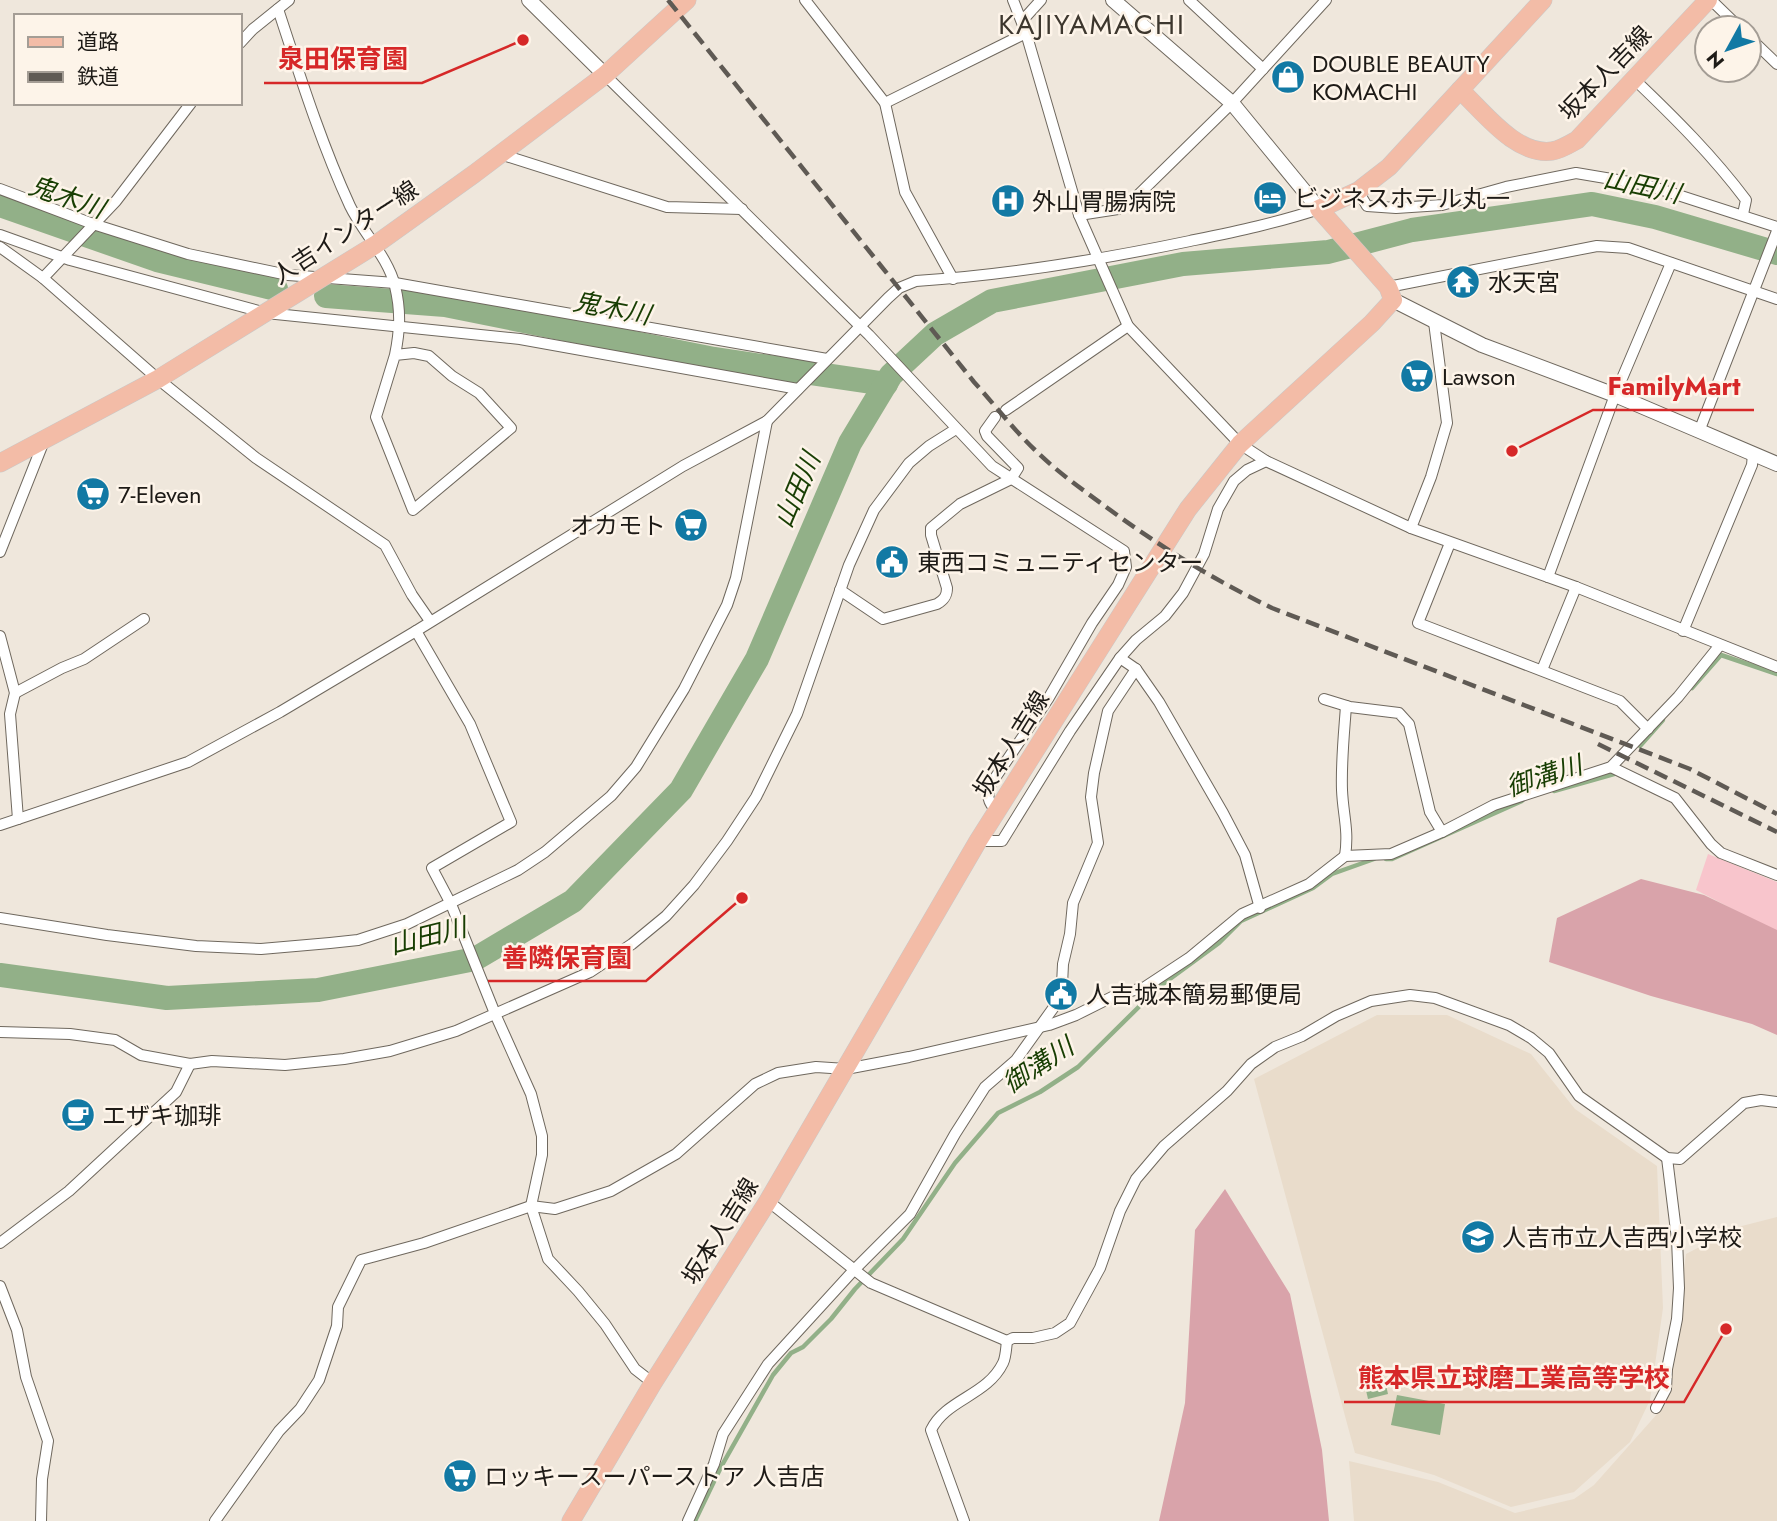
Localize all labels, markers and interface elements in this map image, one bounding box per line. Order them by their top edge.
district label: KAJIYAMACHI [998,4,1186,45]
legend [14,14,242,105]
north arrow [1693,14,1763,84]
street label: 坂本人吉線 [1551,18,1659,128]
text: 道路 [77,27,119,57]
callout: 泉田保育園 [264,36,422,83]
text: 泉田保育園 [278,40,408,78]
text: N [1700,45,1731,74]
place label: DOUBLE BEAUTY KOMACHI [1312,46,1490,109]
shop icon: DOUBLE BEAUTY KOMACHI [1269,58,1307,96]
text: 鉄道 [77,62,119,92]
water label: 山田川 [1600,159,1687,213]
water label: 鬼木川 [24,166,113,229]
street label: 人吉インター線 [265,172,425,292]
hotel icon: ビジネスホテル丸一 [1251,179,1289,217]
place label: ビジネスホテル丸一 [1294,181,1510,216]
hospital icon: 外山胃腸病院 [989,182,1027,220]
place label: 外山胃腸病院 [1032,184,1176,219]
temple icon: 水天宮 [1444,263,1482,301]
place label: 水天宮 [1488,265,1560,300]
water label: 鬼木川 [570,282,657,335]
supermarket icon: Lawson [1398,357,1436,395]
place label: Lawson [1442,359,1516,394]
callout: FamilyMart [1593,363,1754,410]
text: FamilyMart [1608,367,1741,405]
water label: 山田川 [764,444,831,533]
supermarket icon: 7-Eleven [74,475,112,513]
place label: 7-Eleven [118,477,202,512]
supermarket icon: オカモト [672,506,710,544]
place label: オカモト [570,508,666,543]
public building icon: 東西コミュニティセンター [873,543,911,581]
place label: 東西コミュニティセンター [917,545,1204,580]
street label: 坂本人吉線 [964,684,1058,804]
water label: 御溝川 [1501,745,1590,806]
water label: 山田川 [386,907,473,964]
callout: 善隣保育園 [488,934,646,981]
text: 善隣保育園 [502,939,632,977]
public building icon: 人吉城本簡易郵便局 [1042,975,1080,1013]
place label: 人吉城本簡易郵便局 [1086,977,1302,1012]
water label: 御溝川 [995,1026,1084,1102]
cafe icon: エザキ珈琲 [59,1096,97,1134]
place label: エザキ珈琲 [102,1098,222,1133]
street label: 坂本人吉線 [673,1171,767,1291]
school or university icon: 人吉市立人吉西小学校 [1459,1218,1497,1256]
place label: 人吉市立人吉西小学校 [1502,1220,1742,1255]
callout: 熊本県立球磨工業高等学校 [1344,1355,1684,1402]
text: 熊本県立球磨工業高等学校 [1358,1359,1670,1397]
supermarket icon: ロッキースーパーストア 人吉店 [441,1457,479,1495]
place label: ロッキースーパーストア 人吉店 [484,1459,825,1494]

